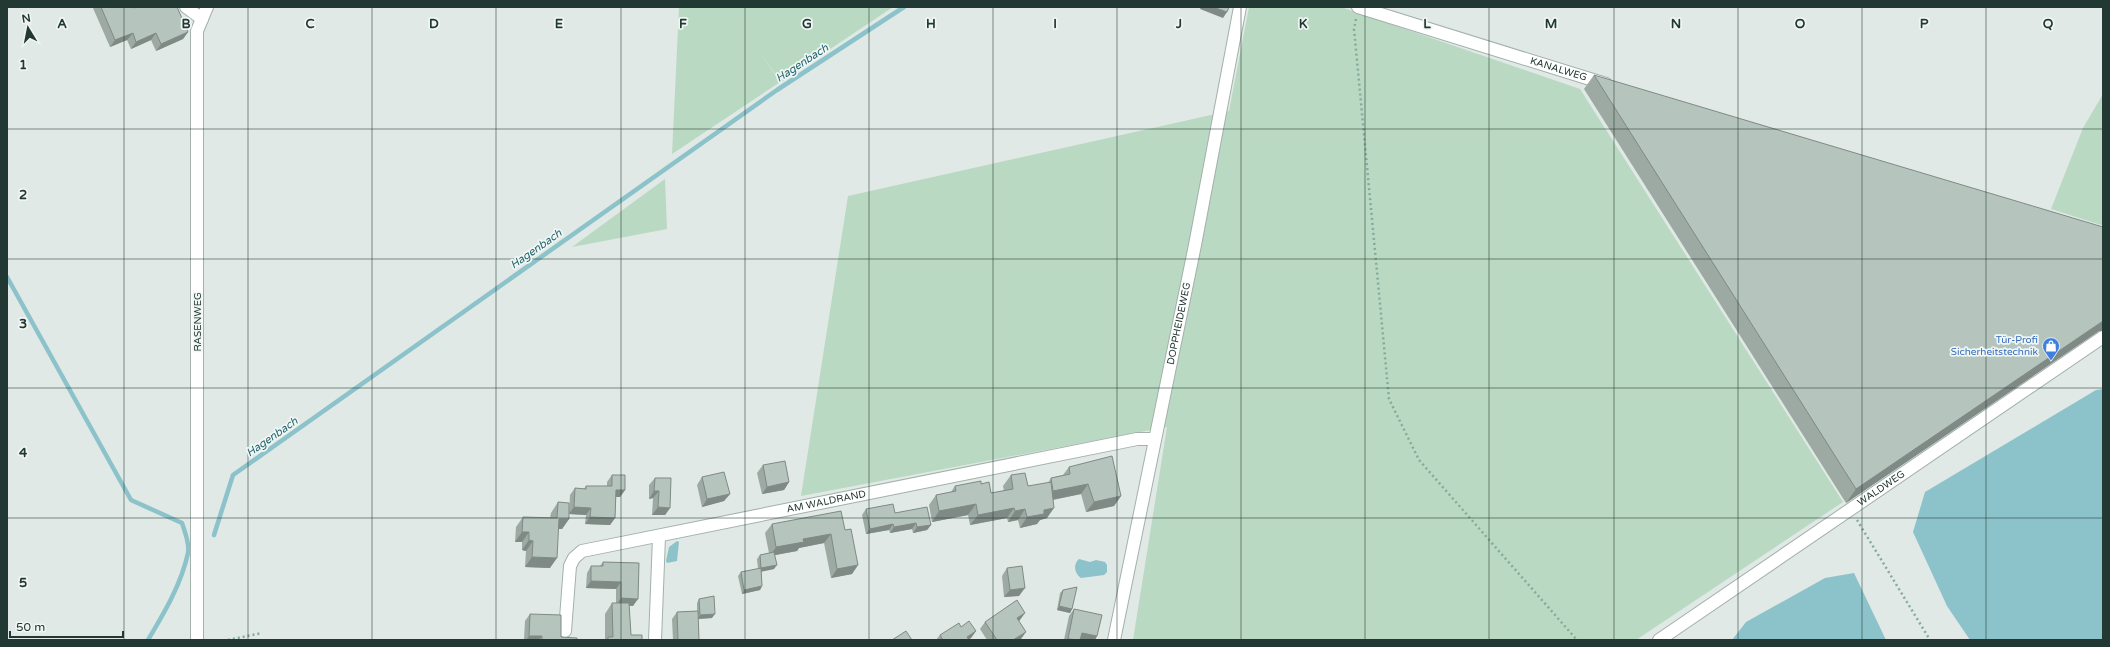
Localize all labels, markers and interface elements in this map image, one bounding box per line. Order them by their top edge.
north arrow [8,8,48,48]
text: N [21,11,32,26]
text: A [57,16,67,32]
text: B [181,16,191,32]
text: C [305,16,315,32]
text: D [429,16,439,32]
text: E [555,16,563,32]
text: F [679,16,687,32]
text: G [802,16,812,32]
text: H [926,16,936,32]
text: I [1053,16,1057,32]
text: J [1175,16,1182,32]
text: K [1299,16,1308,32]
text: L [1423,16,1431,32]
text: M [1545,16,1557,32]
text: N [1671,16,1681,32]
text: O [1795,16,1806,32]
text: P [1920,16,1929,32]
text: Q [2043,16,2054,32]
water label: Hagenbach [773,41,831,85]
street label: KANALWEG [1529,55,1588,84]
text: 1 [19,57,27,73]
text: 2 [19,187,27,203]
water label: Hagenbach [508,226,565,272]
street label: DOPPHEIDEWEG [1165,281,1193,366]
street label: RASENWEG [192,292,204,352]
text: 3 [19,316,27,332]
place label: Tür-Profi Sicherheitstechnik [1951,334,2039,358]
shop icon: Tür-Profi Sicherheitstechnik [2041,336,2061,361]
water label: Hagenbach [244,414,301,460]
text: 4 [19,445,28,461]
street label: WALDWEG [1855,468,1907,509]
street label: AM WALDRAND [786,488,867,516]
text: 5 [19,575,27,591]
scale bar [10,613,123,639]
text: 50 m [16,620,45,634]

